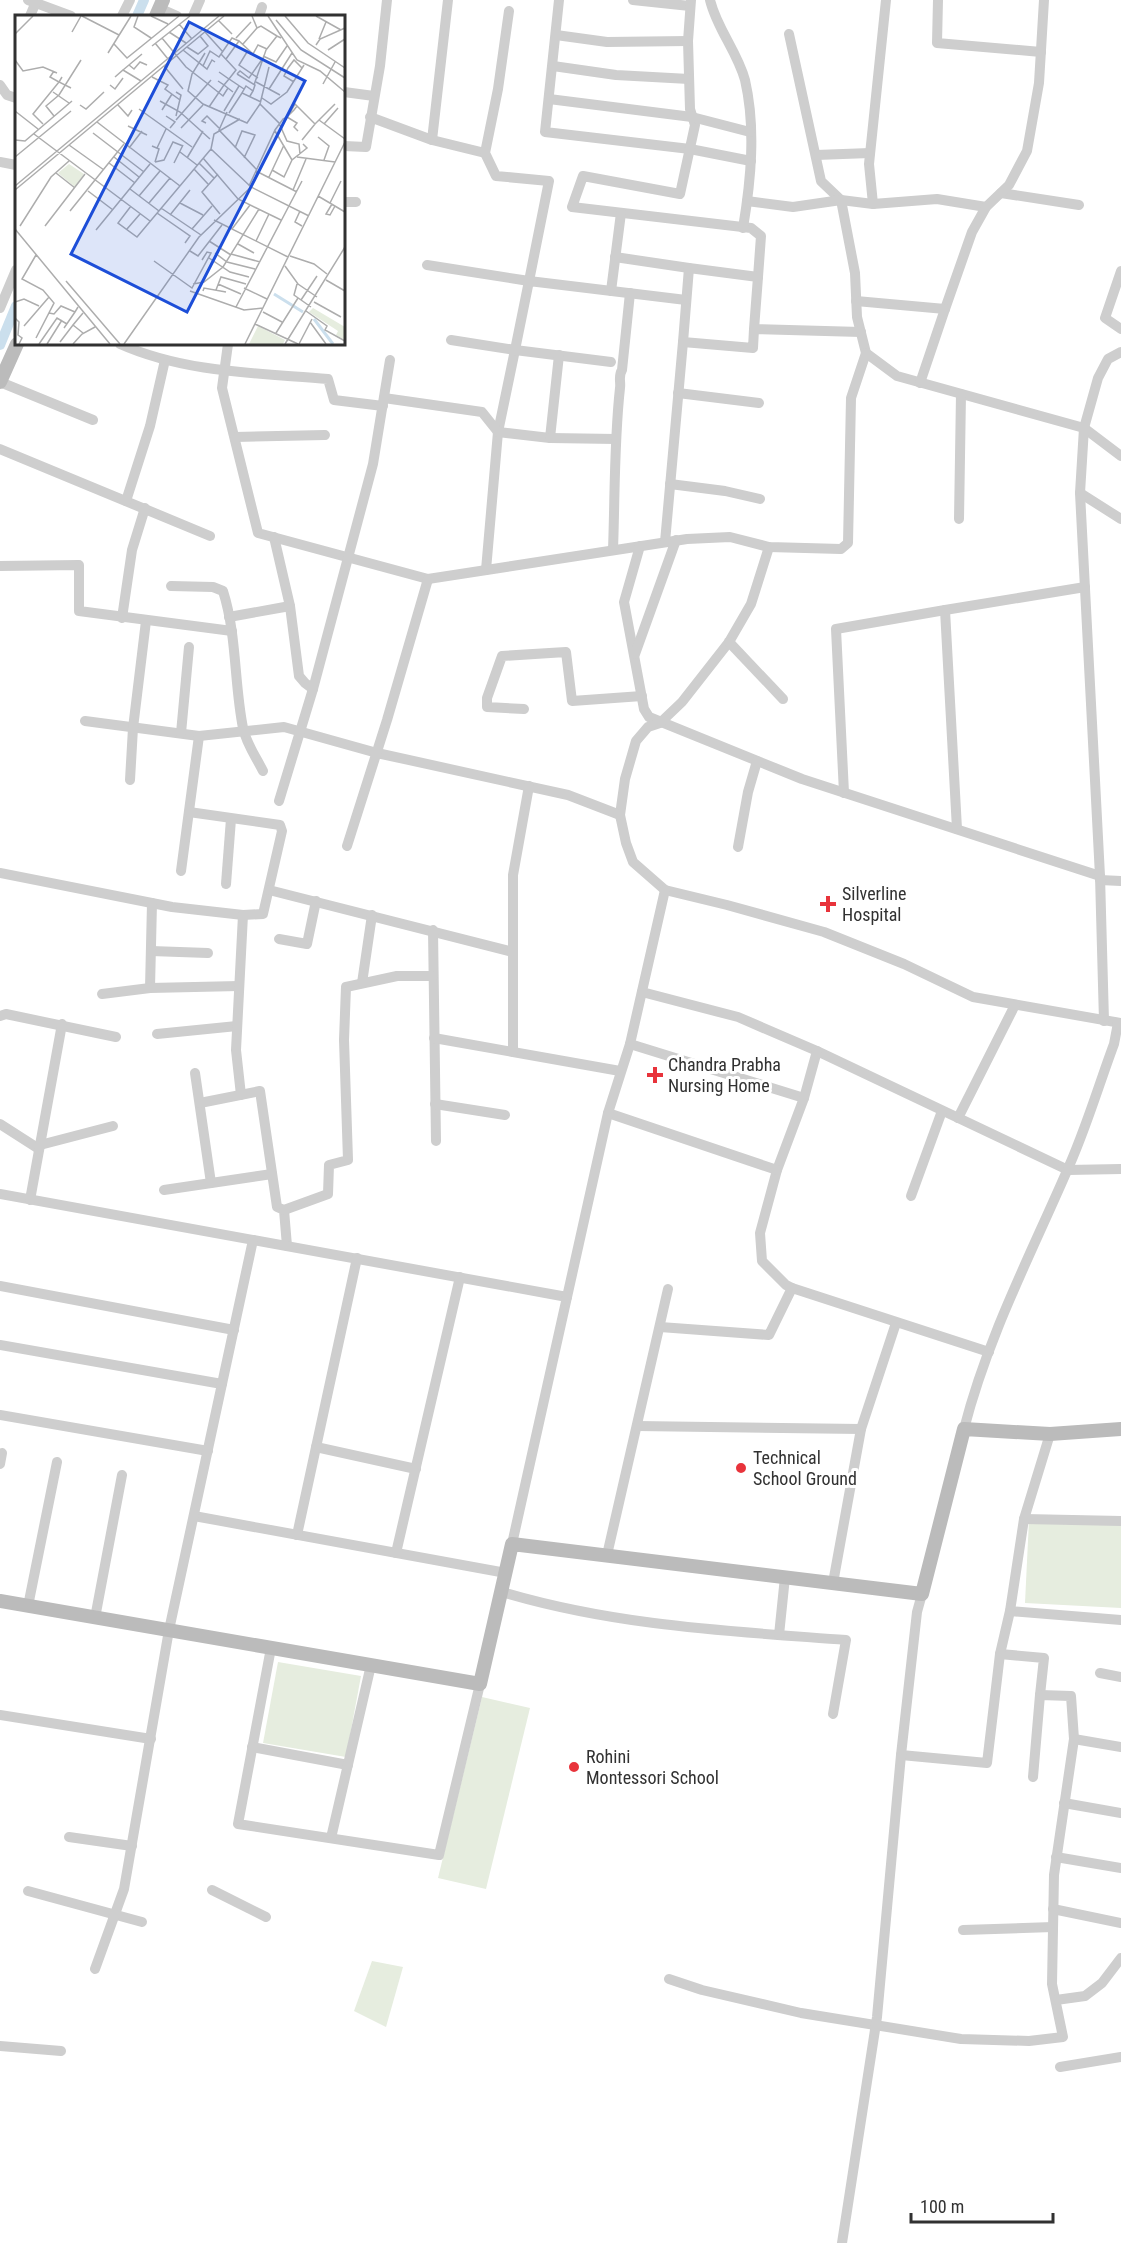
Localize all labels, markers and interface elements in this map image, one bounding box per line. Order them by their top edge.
inset map [15,15,345,345]
place label: Silverline Hospital [842,883,907,925]
marker: Silverline Hospital [819,895,837,913]
place label: Chandra Prabha Nursing Home [668,1054,781,1096]
marker: Chandra Prabha Nursing Home [646,1066,664,1084]
place label: Technical School Ground [753,1447,857,1489]
marker: Technical School Ground [734,1461,748,1475]
place label: Rohini Montessori School [586,1746,719,1788]
marker: Rohini Montessori School [567,1760,581,1774]
scale bar [911,2186,1054,2224]
text: 100 m [920,2196,964,2217]

